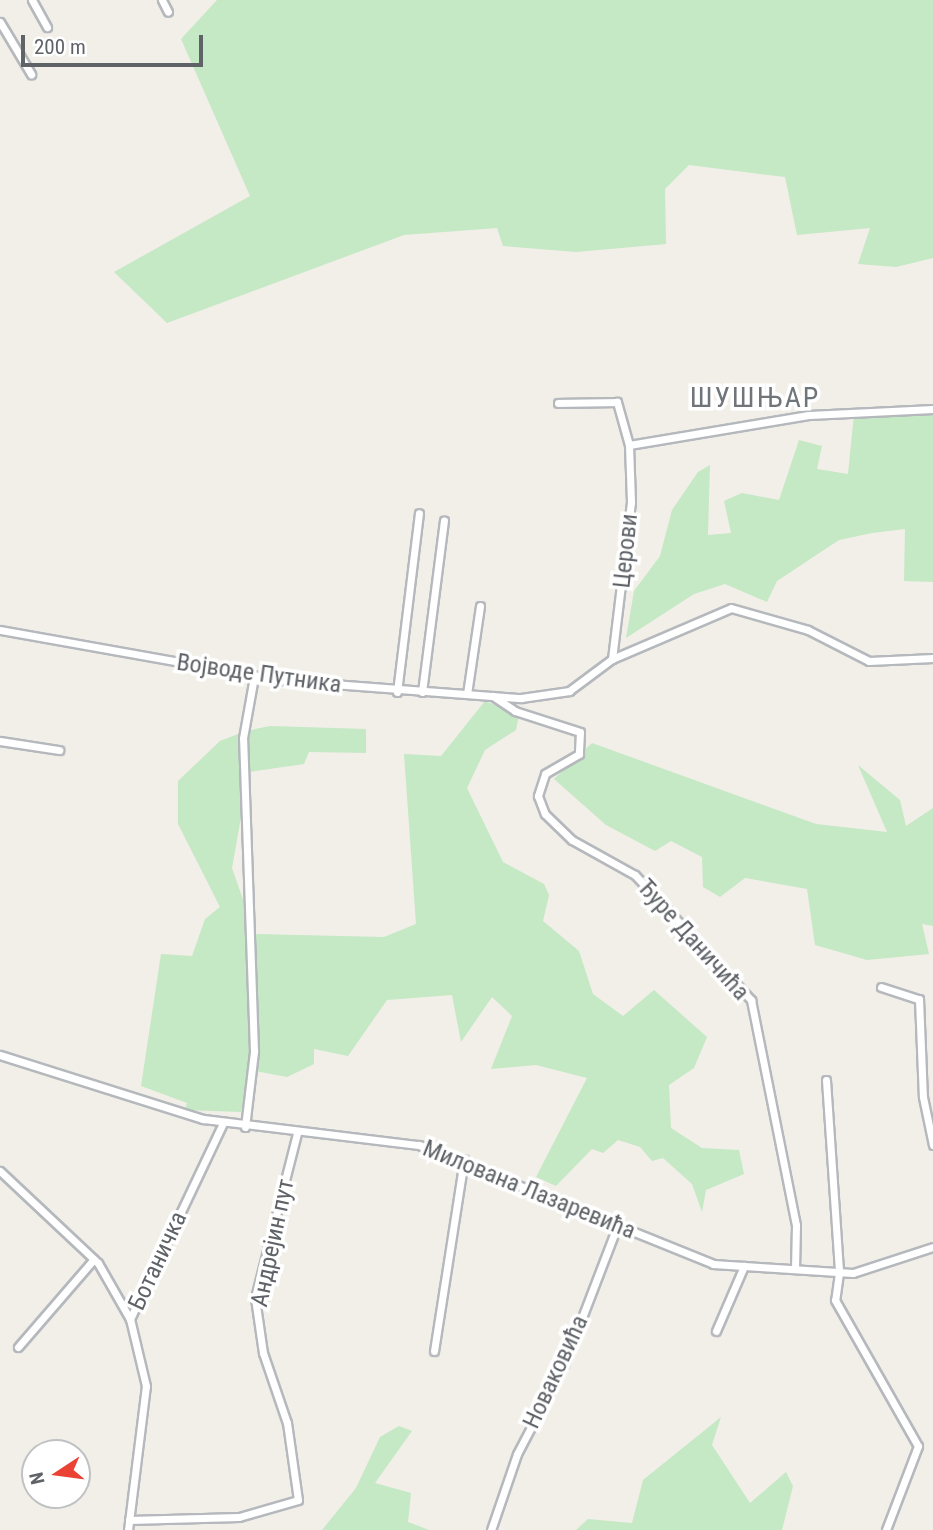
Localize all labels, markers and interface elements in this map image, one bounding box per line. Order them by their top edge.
scale bar [24,21,206,65]
text: 200 m [34,35,86,59]
district label: ШУШЊАР [690,381,820,415]
street label: Церови [608,512,644,590]
street label: Војводе Путника [175,648,343,700]
street label: Ђуре Даничића [631,874,755,1006]
street label: Милована Лазаревића [418,1134,640,1246]
street label: Андрејин пут [245,1177,301,1309]
street label: Ботаничка [123,1207,193,1315]
street label: Новаковића [517,1311,595,1433]
north arrow [21,1439,91,1509]
text: N [24,1470,50,1487]

